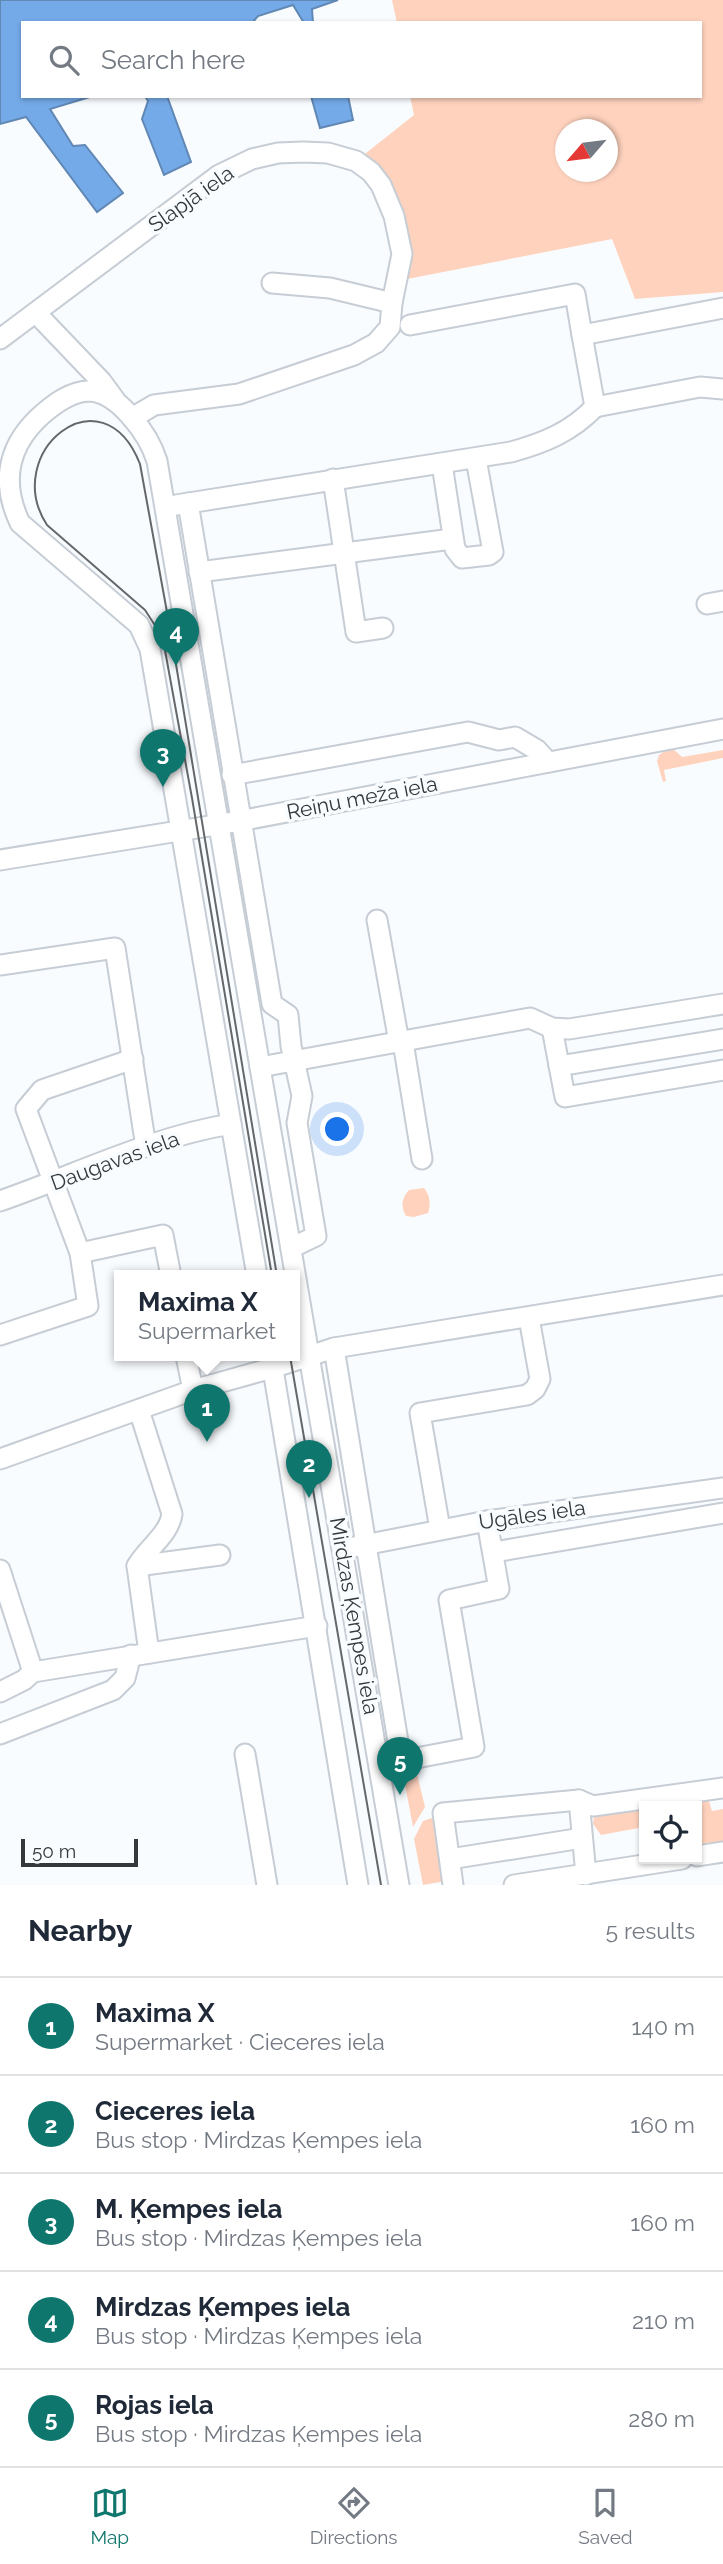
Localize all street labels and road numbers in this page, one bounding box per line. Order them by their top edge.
street label: Slapjā iela [143,160,238,237]
street label: Reiņu meža iela [284,771,439,824]
street label: Daugavas iela [47,1126,182,1195]
street label: Ugāles iela [477,1495,587,1534]
street label: Mirdzas Ķempes iela [325,1515,384,1716]

